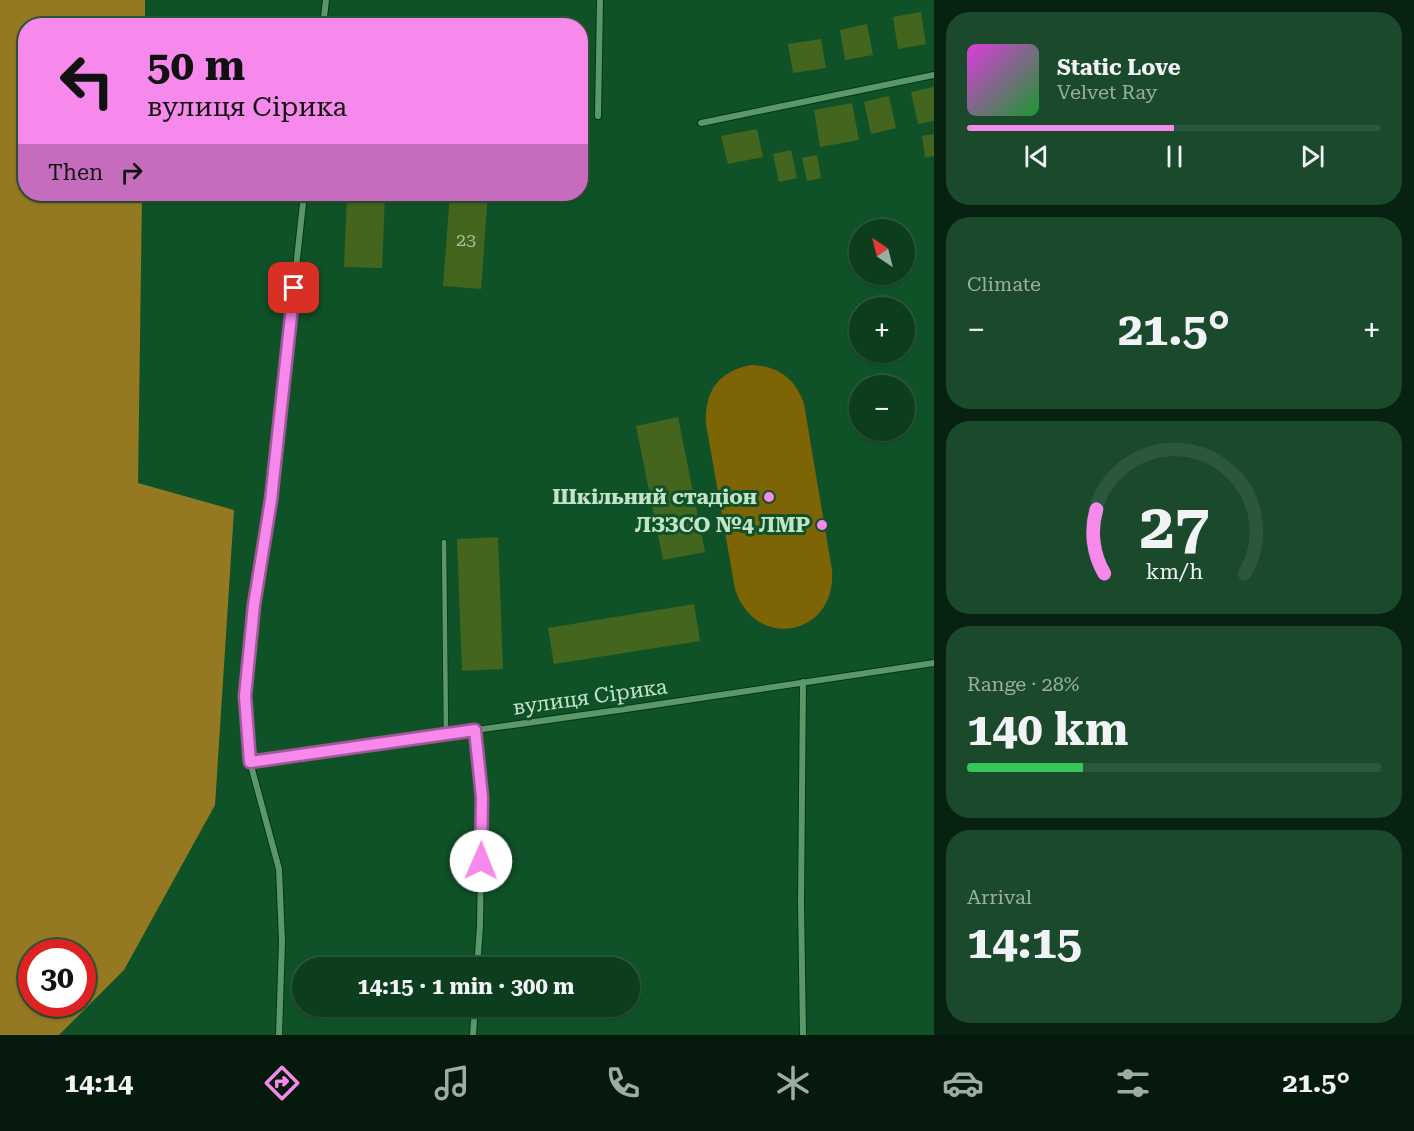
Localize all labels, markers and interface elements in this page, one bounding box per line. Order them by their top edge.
text: 50 m [147,41,245,90]
icon: left [48,42,126,120]
text: Static Love [1057,55,1181,80]
text: Velvet Ray [1057,80,1157,104]
text: вулиця Сірика [147,91,347,123]
icon: previous [1020,140,1053,173]
icon: pause [1158,140,1191,173]
icon: next [1296,140,1329,173]
icon: right [115,156,148,189]
text: Then [48,160,103,185]
north arrow [849,219,915,285]
map controls [849,219,915,441]
house number: 23 [456,229,476,250]
pin [268,262,319,313]
icon: arrive [277,271,310,304]
text: Climate [967,272,1041,296]
button: + [849,297,915,363]
text: 21.5° [1118,303,1230,356]
text: − [967,310,985,349]
text: + [1363,310,1381,349]
button: − [849,375,915,441]
place label: Шкільний стадіон [552,485,757,509]
marker: Шкільний стадіон [762,490,776,504]
text: 27 [1139,491,1209,564]
place label: ЛЗЗСО №4 ЛМР [635,513,810,537]
marker: ЛЗЗСО №4 ЛМР [815,518,829,532]
text: km/h [1145,560,1203,585]
text: Range · 28% [967,672,1079,696]
street label: вулиця Сірика [511,674,669,720]
text: 140 km [967,703,1128,756]
position arrow [449,829,513,893]
text: Arrival [967,885,1032,909]
text: 14:15 [967,916,1082,969]
speed limit sign: 30 [18,939,96,1017]
text: 14:15 · 1 min · 300 m [357,974,575,999]
icon: directions [261,1062,303,1104]
icon: music [431,1062,473,1104]
icon: phone [602,1062,644,1104]
icon: climate [772,1062,814,1104]
icon: car [942,1062,984,1104]
icon: filters [1112,1062,1154,1104]
text: 14:14 [64,1067,133,1099]
text: 21.5° [1283,1067,1350,1099]

